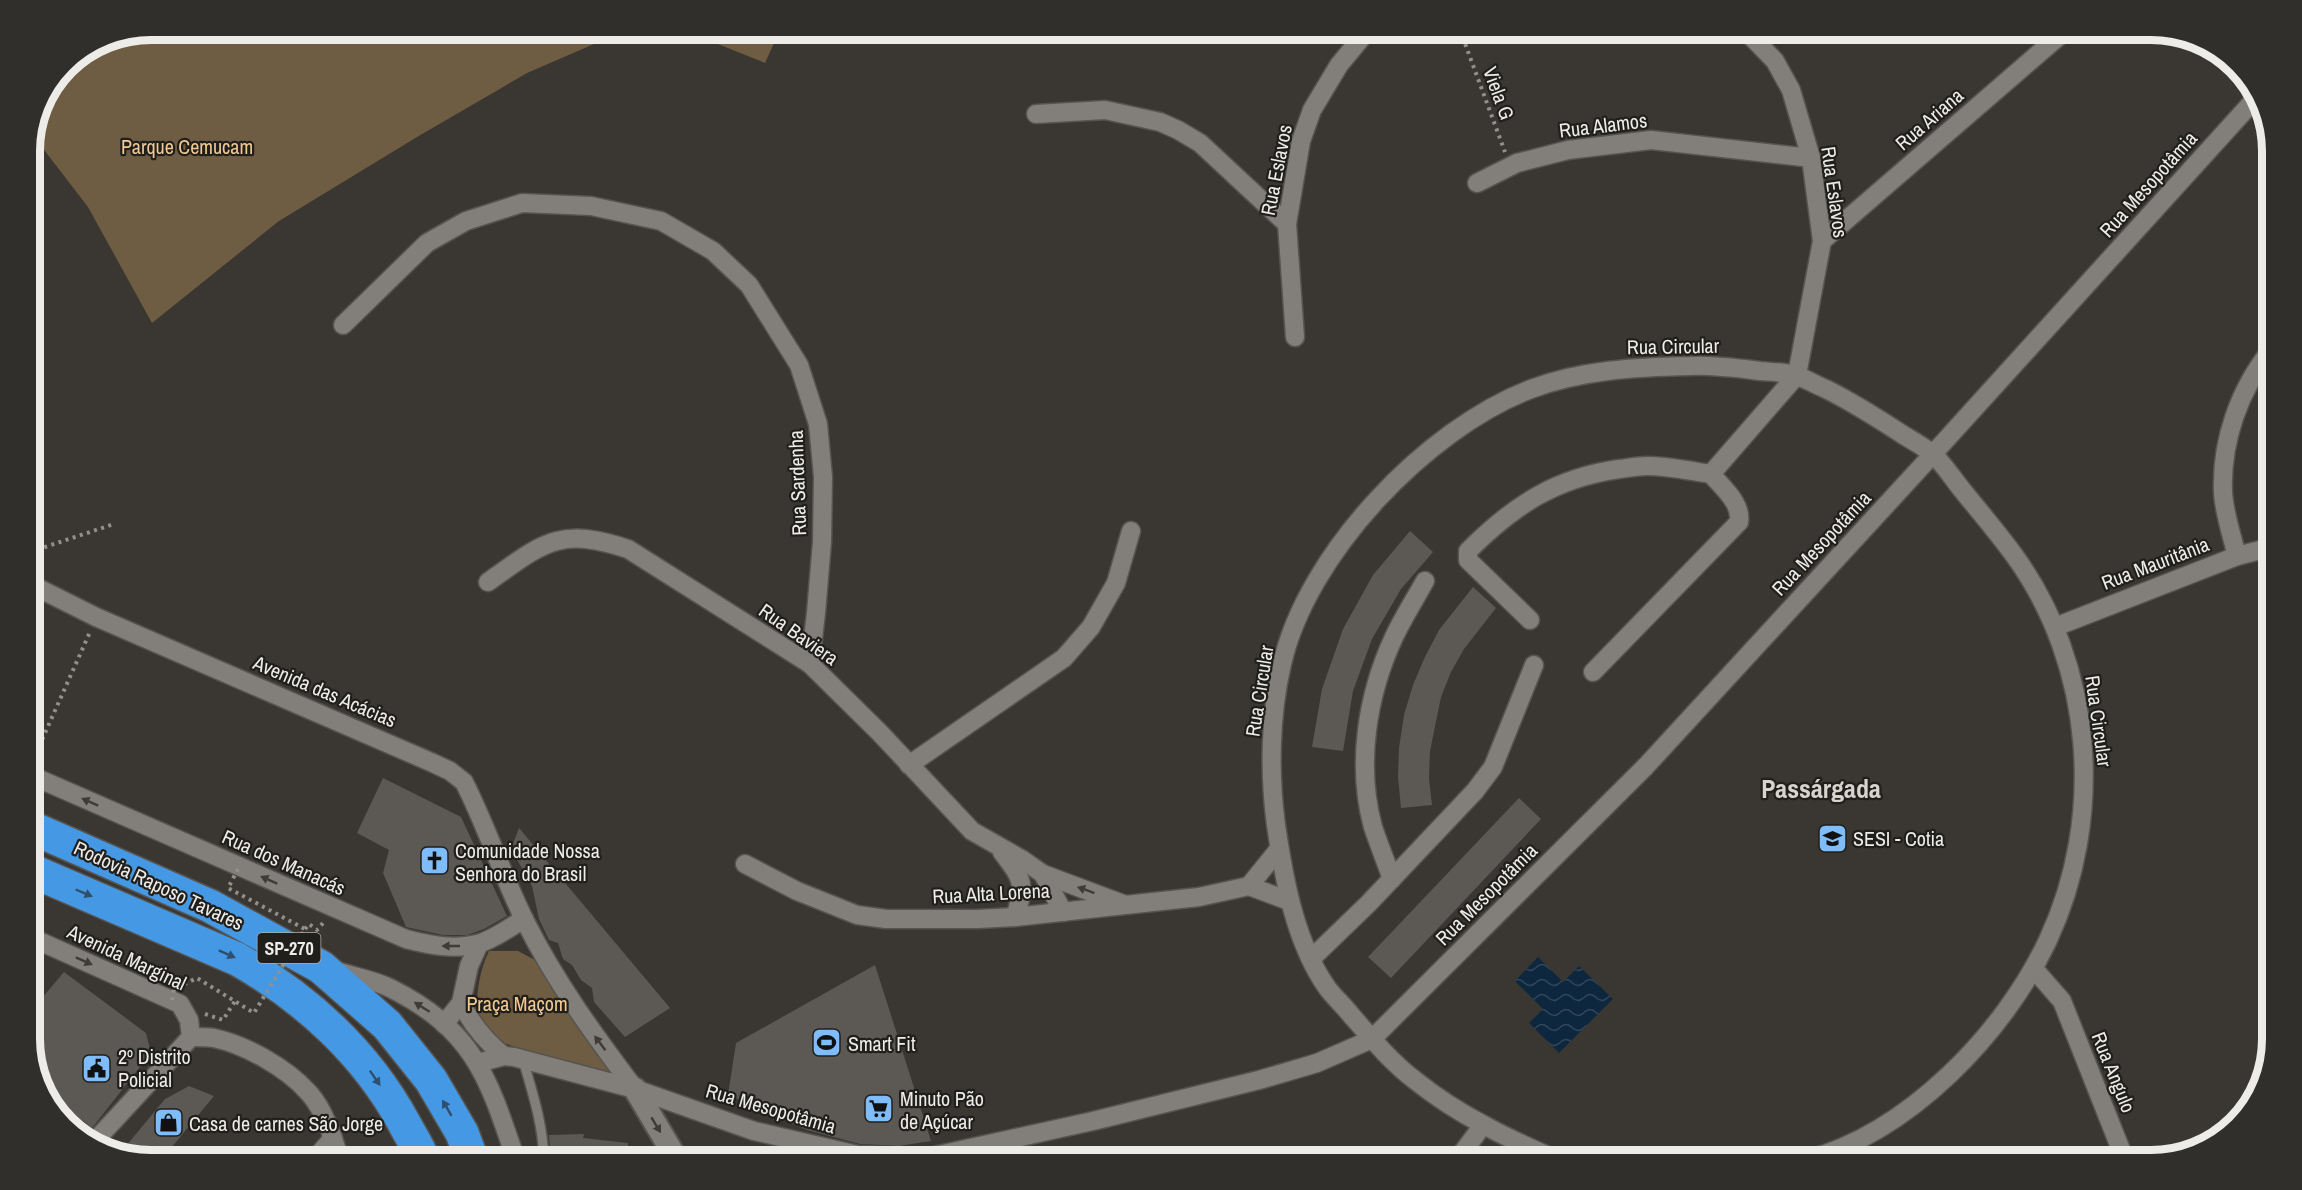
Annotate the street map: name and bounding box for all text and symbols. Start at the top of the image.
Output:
street label: Viela G [1477,63,1521,123]
street label: Rua Ariana [1889,82,1969,156]
street label: Rua Alamos [1557,106,1649,144]
street label: Rua Eslavos [1254,122,1298,218]
street label: Rua Mesopotâmia [2093,125,2203,243]
park label: Parque Cemucam [121,133,253,160]
street label: Rua Eslavos [1815,145,1855,239]
street label: Rua Circular [1627,332,1720,360]
street label: Rua Sardenha [782,430,812,536]
street label: Rua Mesopotâmia [1765,485,1877,601]
street label: Rua Mauritânia [2097,530,2213,596]
street label: Rua Baviera [754,597,844,671]
street label: Rua Circular [1238,643,1280,739]
street label: Avenida das Acácias [248,648,401,733]
street label: Rua Circular [2079,674,2119,769]
district label: Passárgada [1761,771,1881,806]
one-way arrow [82,797,99,806]
school or university icon: SESI - Cotia [1816,822,1848,854]
street label: Rua dos Manacás [218,823,350,901]
place label: SESI - Cotia [1853,825,1944,852]
street label: Rodovia Raposo Tavares [70,834,248,936]
place label: Comunidade Nossa Senhora do Brasil [455,837,600,887]
street label: Rua Mesopotâmia [1429,837,1543,951]
church icon: Comunidade Nossa Senhora do Brasil [418,845,450,877]
one-way arrow [259,875,277,885]
street label: Rua Alta Lorena [932,876,1050,910]
one-way arrow [1076,884,1094,894]
one-way arrow [75,889,93,898]
street label: Avenida Marginal [62,917,191,996]
road number: SP-270 [258,933,320,963]
one-way arrow [441,941,460,951]
one-way arrow [218,950,236,960]
one-way arrow [75,956,92,965]
park label: Praça Maçom [466,990,568,1017]
one-way arrow [413,1002,430,1013]
sports icon: Smart Fit [811,1027,843,1059]
street label: Rua Angulo [2086,1028,2142,1116]
place label: Smart Fit [848,1030,916,1057]
one-way arrow [594,1035,606,1050]
place label: 2º Distrito Policial [118,1043,191,1093]
public building icon: 2º Distrito Policial [81,1052,113,1084]
one-way arrow [369,1069,381,1085]
street label: Rua Mesopotâmia [703,1077,839,1139]
place label: Minuto Pão de Açúcar [900,1085,984,1135]
supermarket icon: Minuto Pão de Açúcar [863,1093,895,1125]
one-way arrow [442,1099,452,1116]
shop icon: Casa de carnes São Jorge [152,1107,184,1139]
place label: Casa de carnes São Jorge [189,1110,383,1137]
one-way arrow [651,1117,661,1134]

